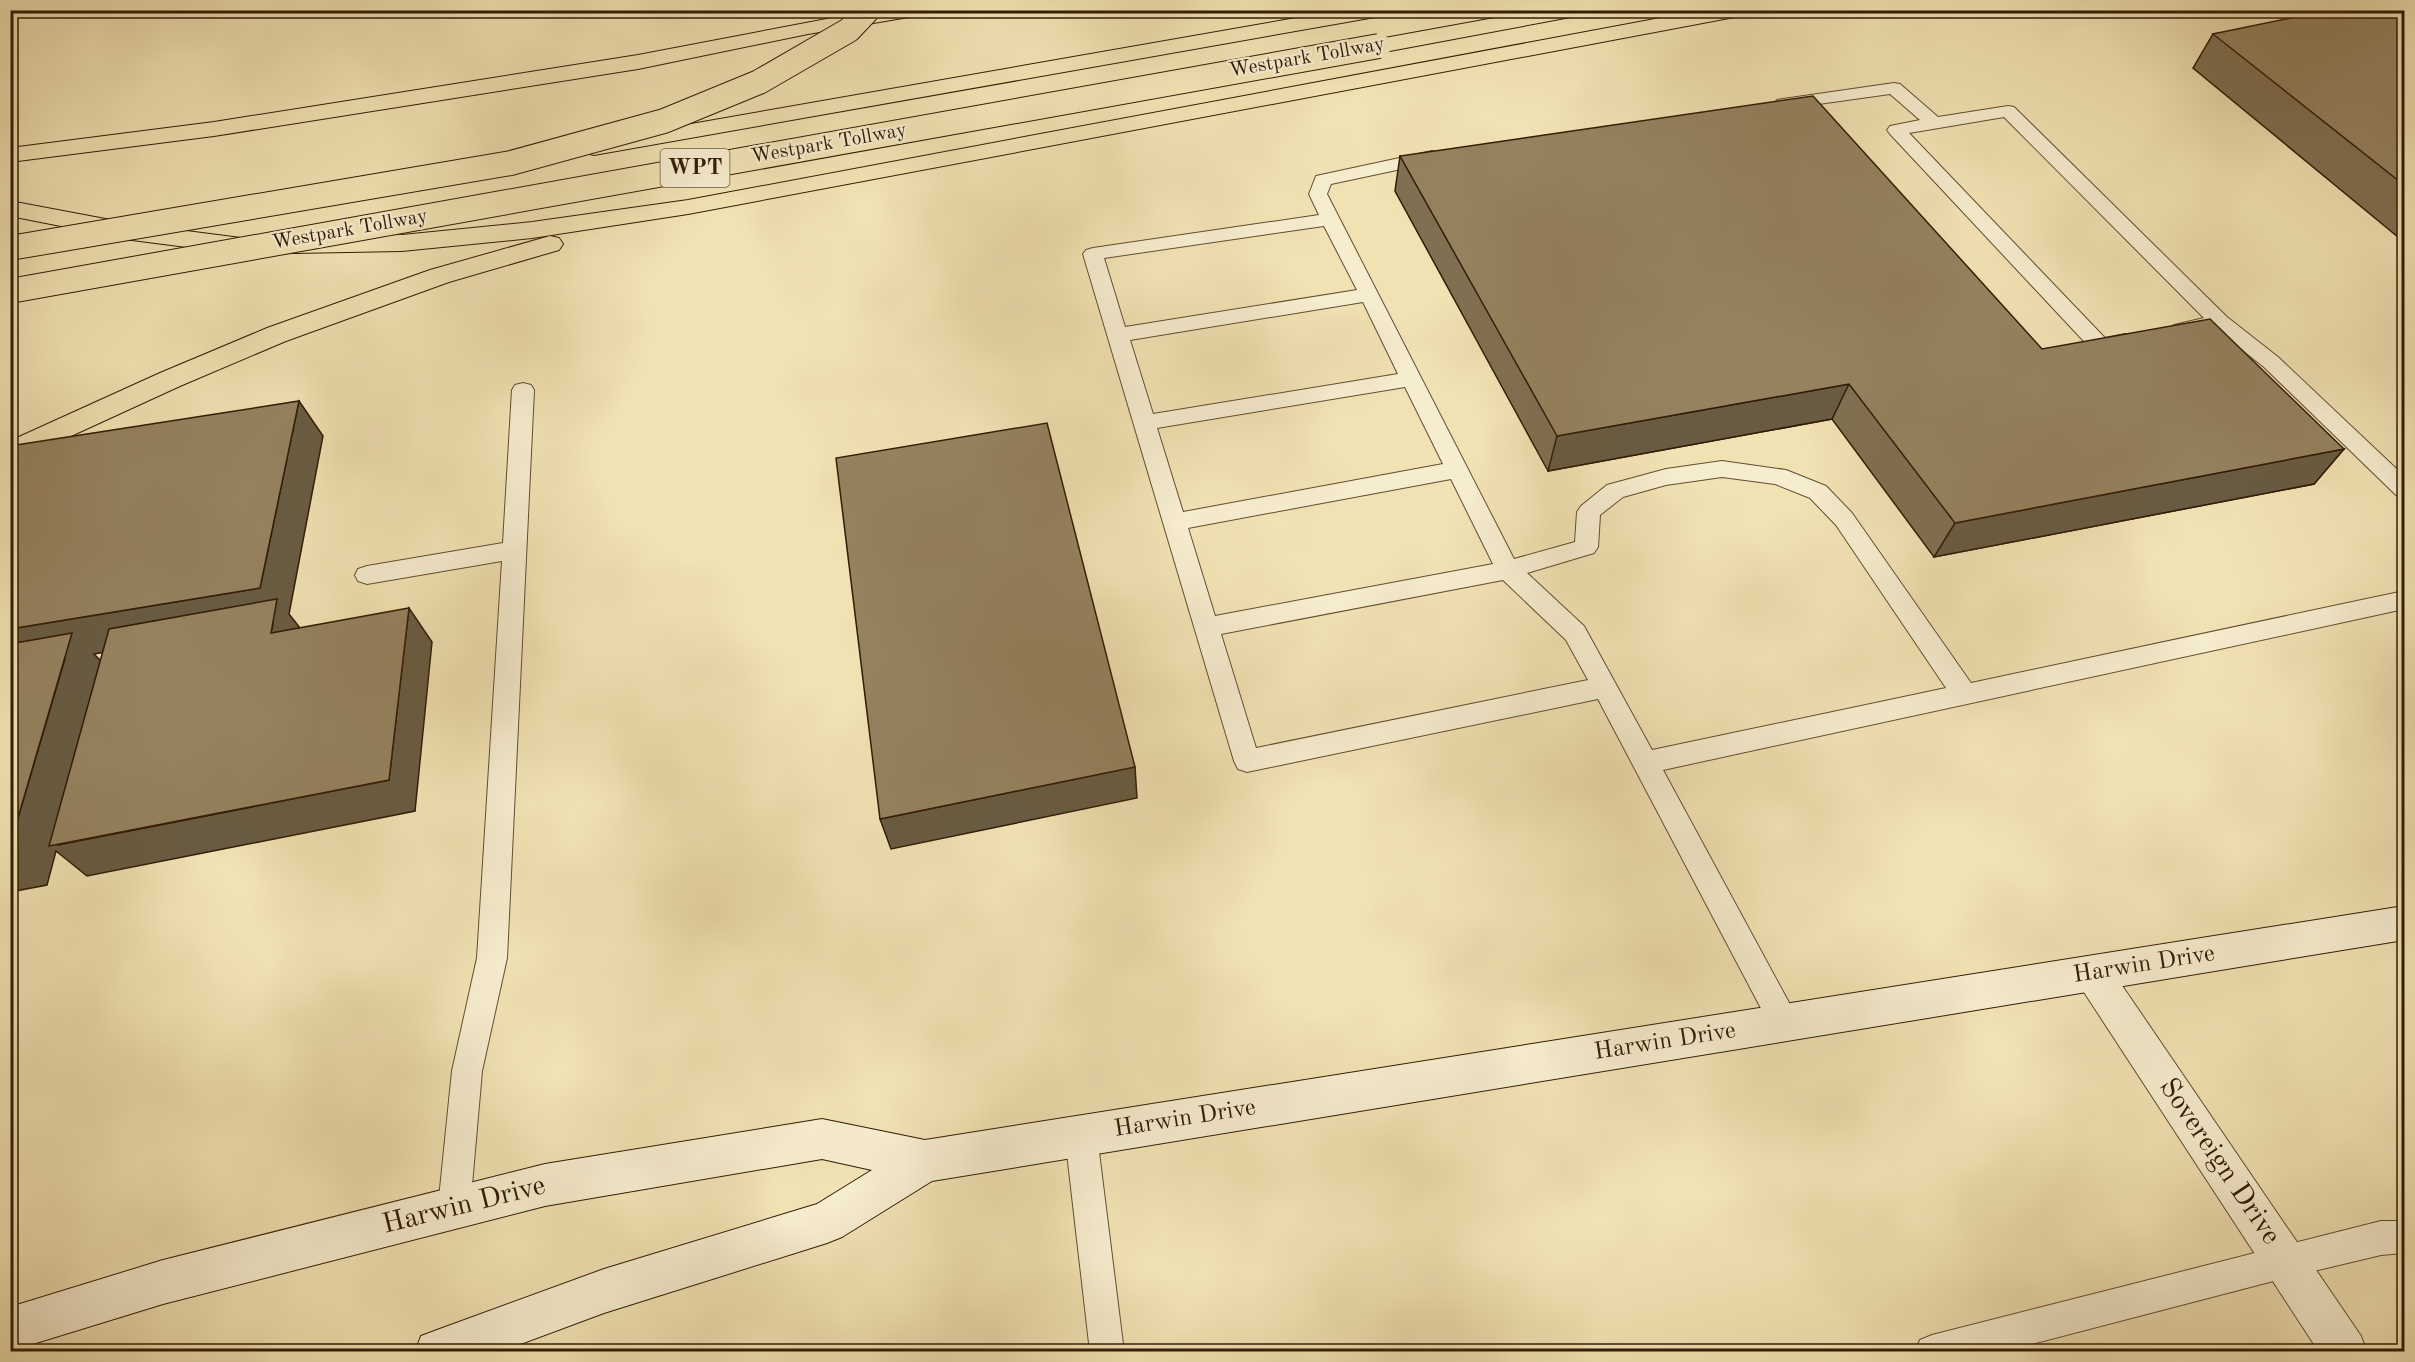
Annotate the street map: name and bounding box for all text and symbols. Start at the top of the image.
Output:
street label: Westpark Tollway [1228,34,1387,82]
street label: Westpark Tollway [750,120,909,168]
road number: WPT [660,149,730,187]
street label: Westpark Tollway [271,206,430,254]
street label: Harwin Drive [2071,942,2217,988]
street label: Harwin Drive [1592,1019,1738,1065]
street label: Sovereign Drive [2153,1074,2285,1250]
street label: Harwin Drive [1112,1096,1258,1142]
street label: Harwin Drive [380,1172,548,1240]

